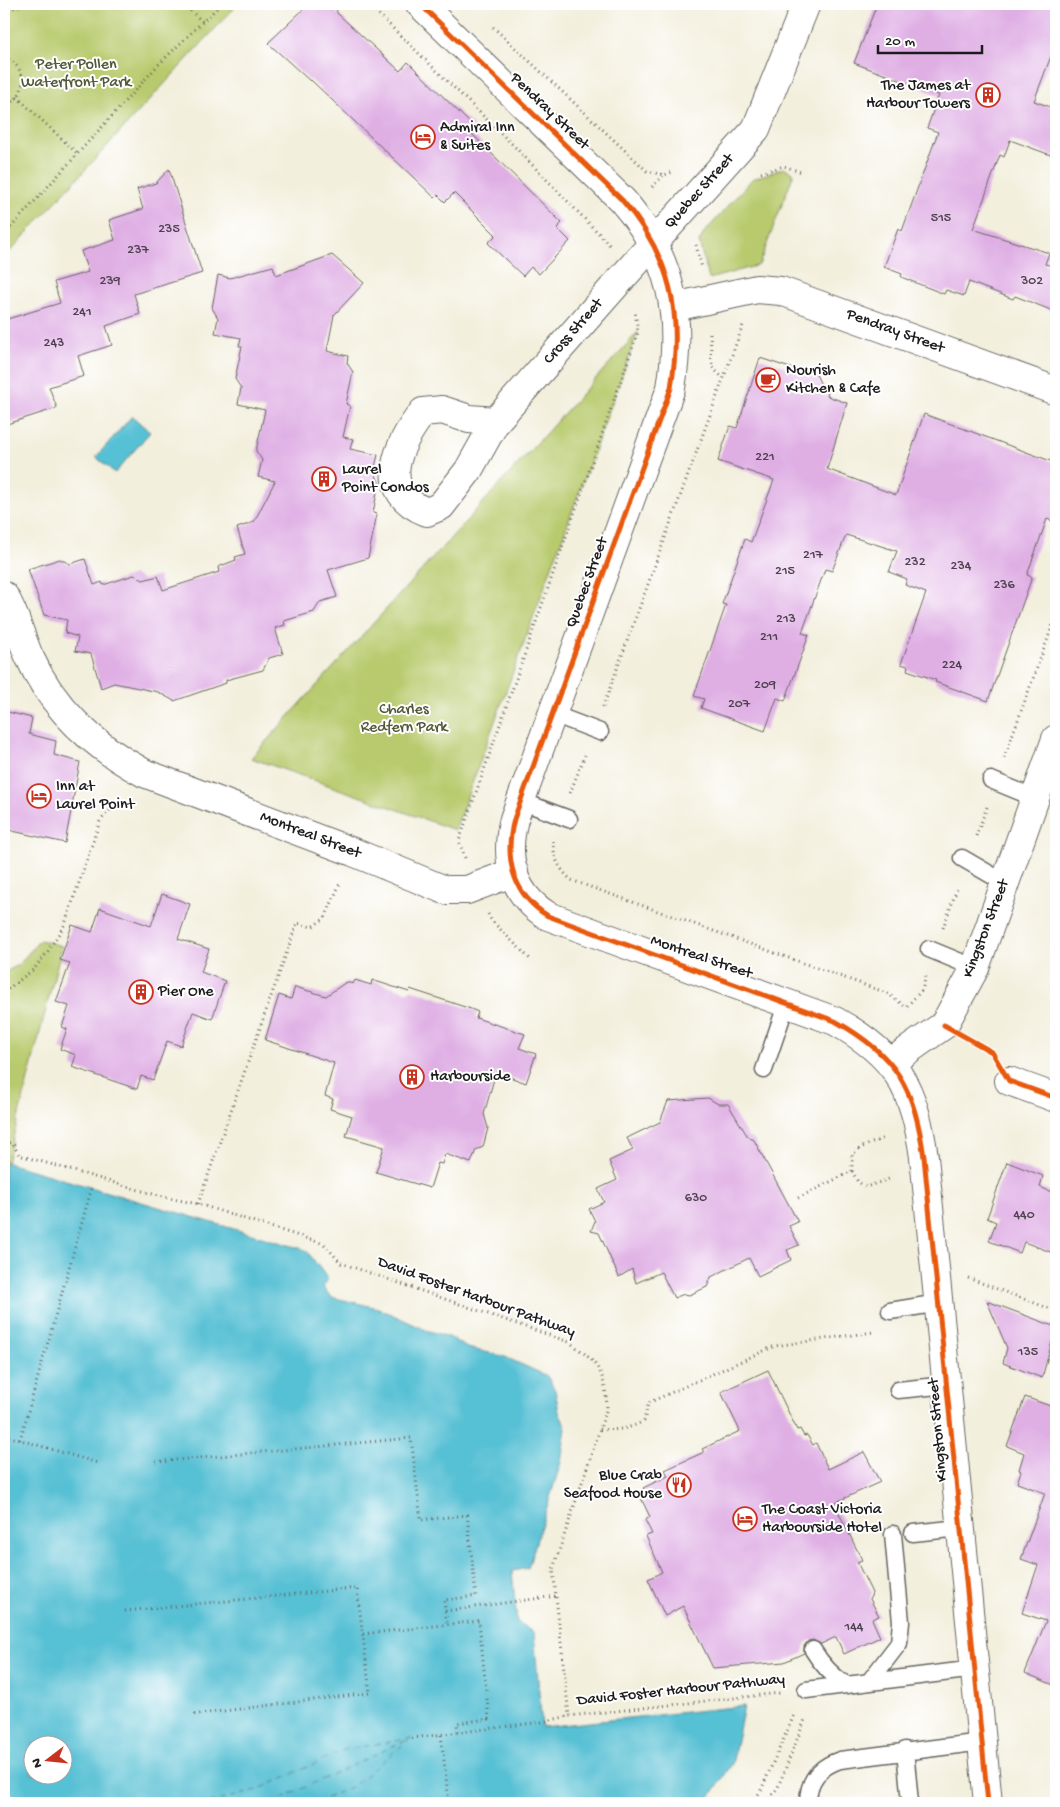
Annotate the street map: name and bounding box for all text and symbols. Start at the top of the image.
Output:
scale bar [878,22,981,54]
text: 20 m [885,33,915,51]
park label: Peter Pollen Waterfront Park [21,56,133,93]
street label: Pendray Street [505,69,594,156]
place label: The James at Harbour Towers [866,77,971,114]
building icon: The James at Harbour Towers [975,82,1001,108]
place label: Admiral Inn & Suites [440,119,515,156]
hotel icon: Admiral Inn & Suites [410,124,436,150]
street label: Quebec Street [661,149,740,234]
house number: 515 [931,210,951,227]
house number: 235 [158,221,180,238]
house number: 237 [127,242,149,259]
house number: 239 [99,273,121,290]
house number: 302 [1020,273,1043,290]
street label: Cross Street [540,294,609,369]
house number: 241 [72,304,92,321]
street label: Pendray Street [842,305,948,359]
house number: 243 [44,335,64,352]
place label: Nourish Kitchen & Cafe [786,362,881,399]
cafe icon: Nourish Kitchen & Cafe [755,367,781,393]
house number: 221 [755,449,775,466]
place label: Laurel Point Condos [341,461,430,498]
building icon: Laurel Point Condos [311,466,337,492]
street label: Quebec Street [563,534,614,631]
house number: 217 [803,547,824,564]
house number: 232 [905,554,926,571]
house number: 234 [951,558,972,575]
house number: 215 [775,563,795,580]
house number: 236 [993,577,1016,594]
house number: 213 [776,611,796,628]
house number: 211 [760,629,778,646]
house number: 224 [942,657,963,674]
house number: 209 [754,677,776,694]
house number: 207 [728,696,751,713]
park label: Charles Redfern Park [361,701,449,738]
place label: Inn at Laurel Point [56,778,136,815]
hotel icon: Inn at Laurel Point [26,783,52,809]
street label: Montreal Street [257,808,364,864]
street label: Kingston Street [960,876,1015,981]
street label: Montreal Street [648,932,756,985]
building icon: Pier One [128,979,154,1005]
place label: Pier One [157,983,214,1002]
building icon: Harbourside [399,1064,425,1090]
place label: Harbourside [430,1068,511,1087]
house number: 630 [685,1190,707,1207]
house number: 440 [1013,1207,1035,1224]
street label: David Foster Harbour Pathway [374,1253,578,1343]
house number: 135 [1017,1344,1038,1361]
street label: Kingston Street [925,1376,953,1483]
place label: Blue Crab Seafood House [564,1467,663,1504]
restaurant icon: Blue Crab Seafood House [666,1472,692,1498]
place label: The Coast Victoria Harbourside Hotel [761,1501,883,1538]
hotel icon: The Coast Victoria Harbourside Hotel [732,1506,758,1532]
house number: 144 [844,1619,864,1636]
street label: David Foster Harbour Pathway [575,1671,786,1711]
north arrow [22,1734,72,1784]
text: N [28,1756,47,1770]

